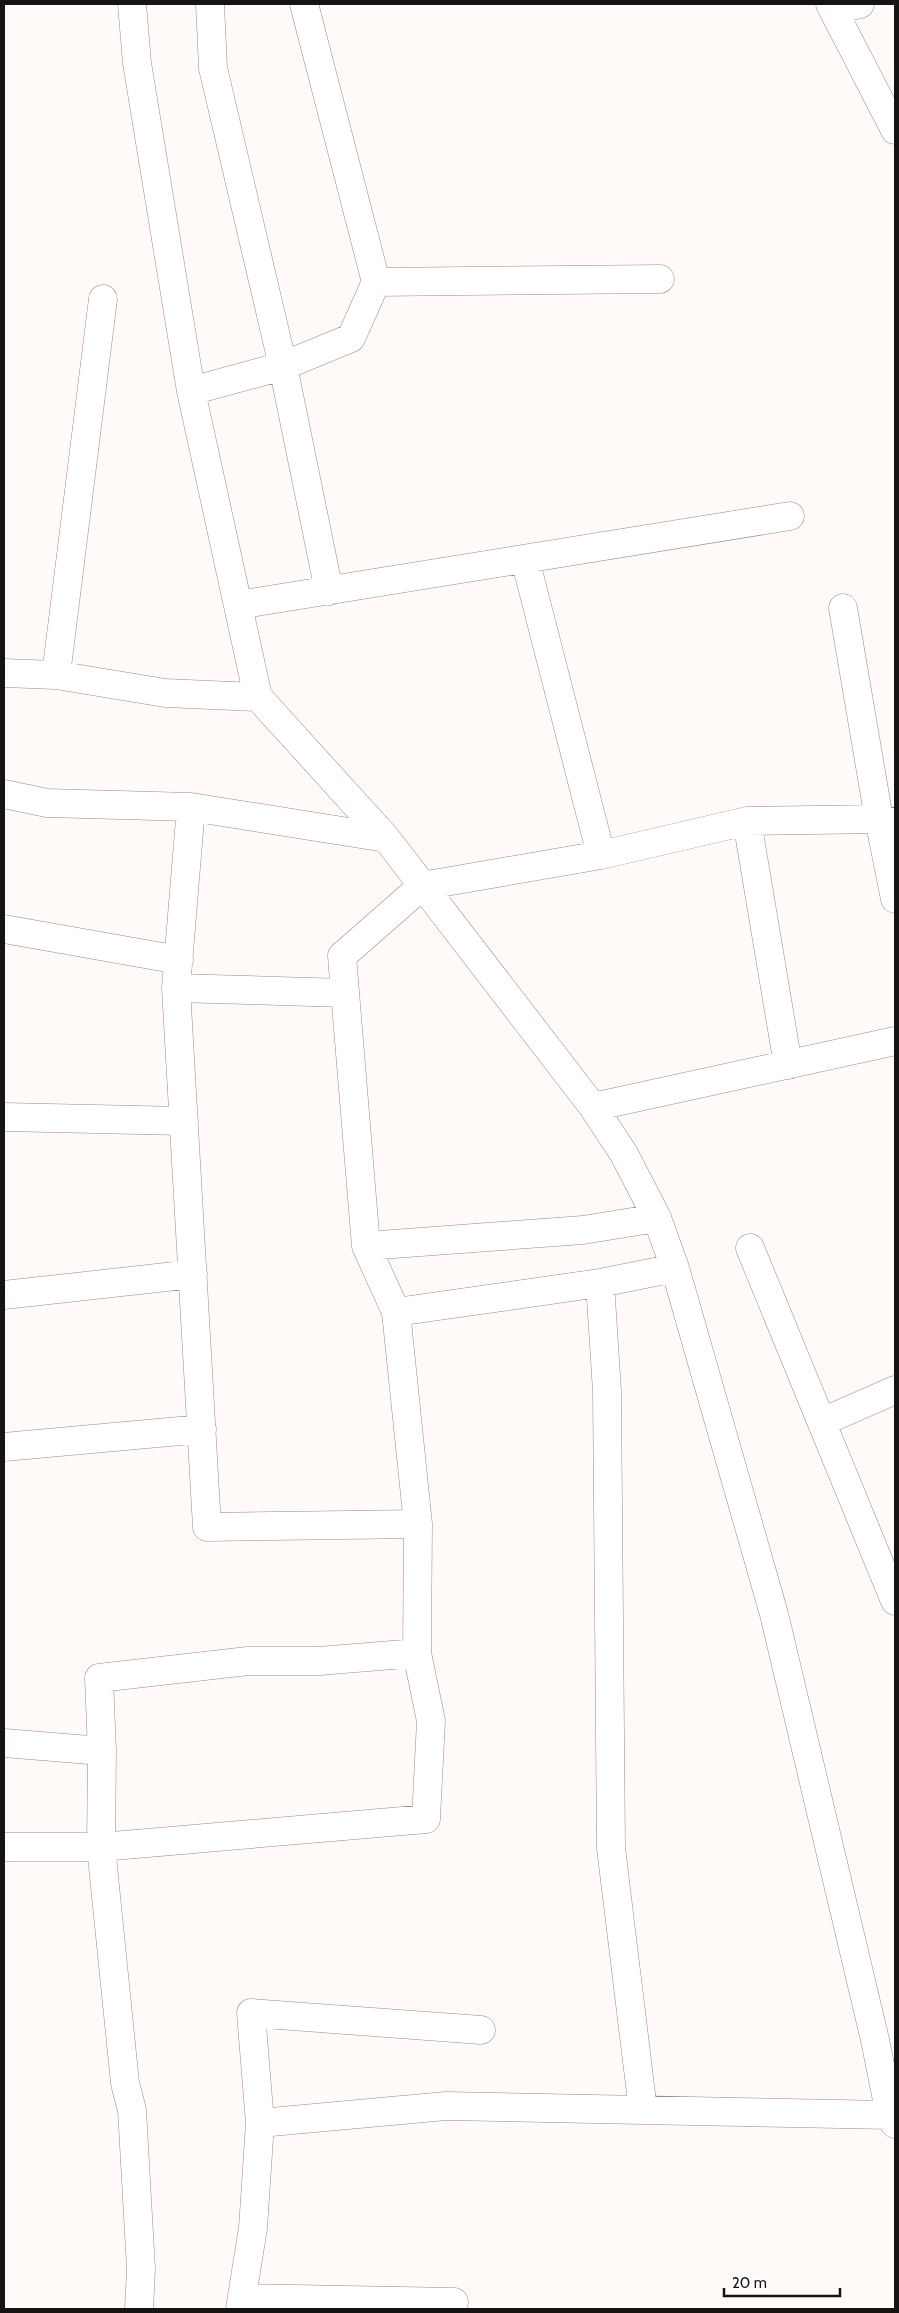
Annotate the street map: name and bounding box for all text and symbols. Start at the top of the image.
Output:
scale bar [724,2266,840,2298]
text: 20 m [732,2274,767,2292]

